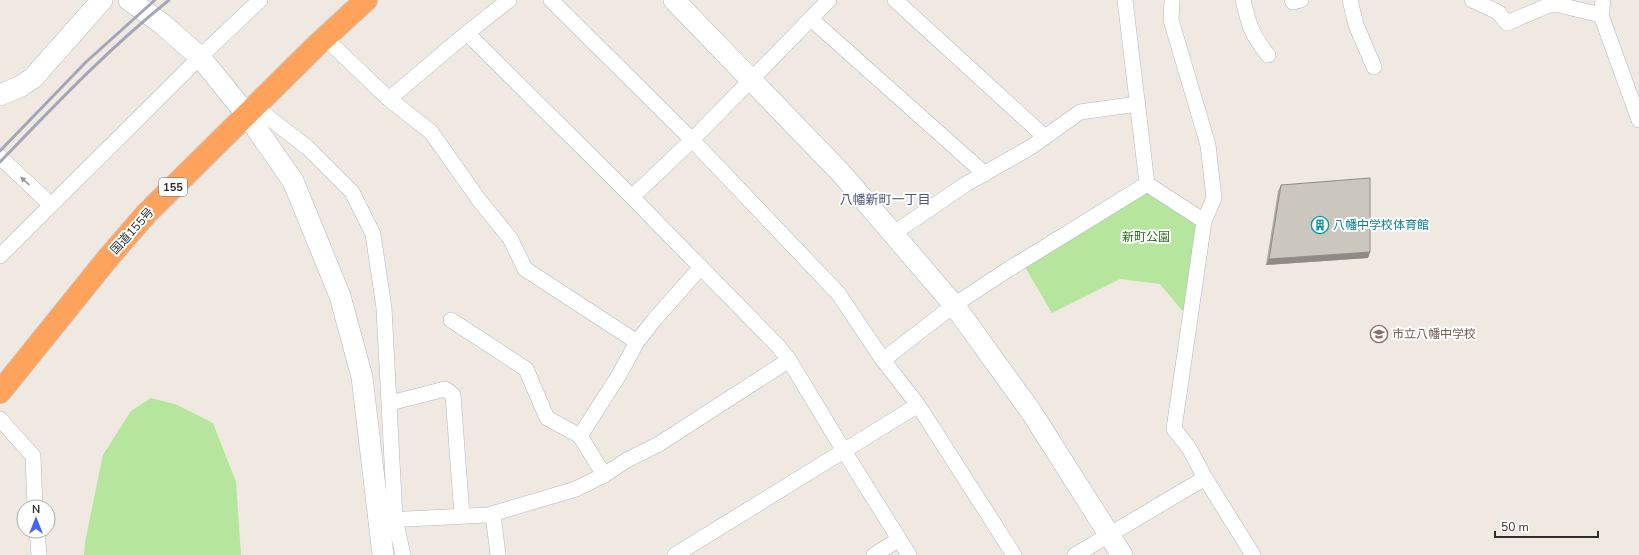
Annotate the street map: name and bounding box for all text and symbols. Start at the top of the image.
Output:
one-way arrow [21,177,30,186]
road number: 155 [159,178,187,196]
district label: 八幡新町一丁目 [839,191,931,209]
street label: 国道155号 [107,204,157,258]
building icon: 八幡中学校体育館 [1310,215,1330,235]
place label: 八幡中学校体育館 [1333,217,1429,233]
park label: 新町公園 [1122,229,1170,245]
school or university icon: 市立八幡中学校 [1369,324,1389,344]
place label: 市立八幡中学校 [1392,326,1476,342]
north arrow [16,499,56,539]
text: N [32,502,40,517]
scale bar [1495,513,1598,539]
text: 50 m [1501,519,1529,535]

